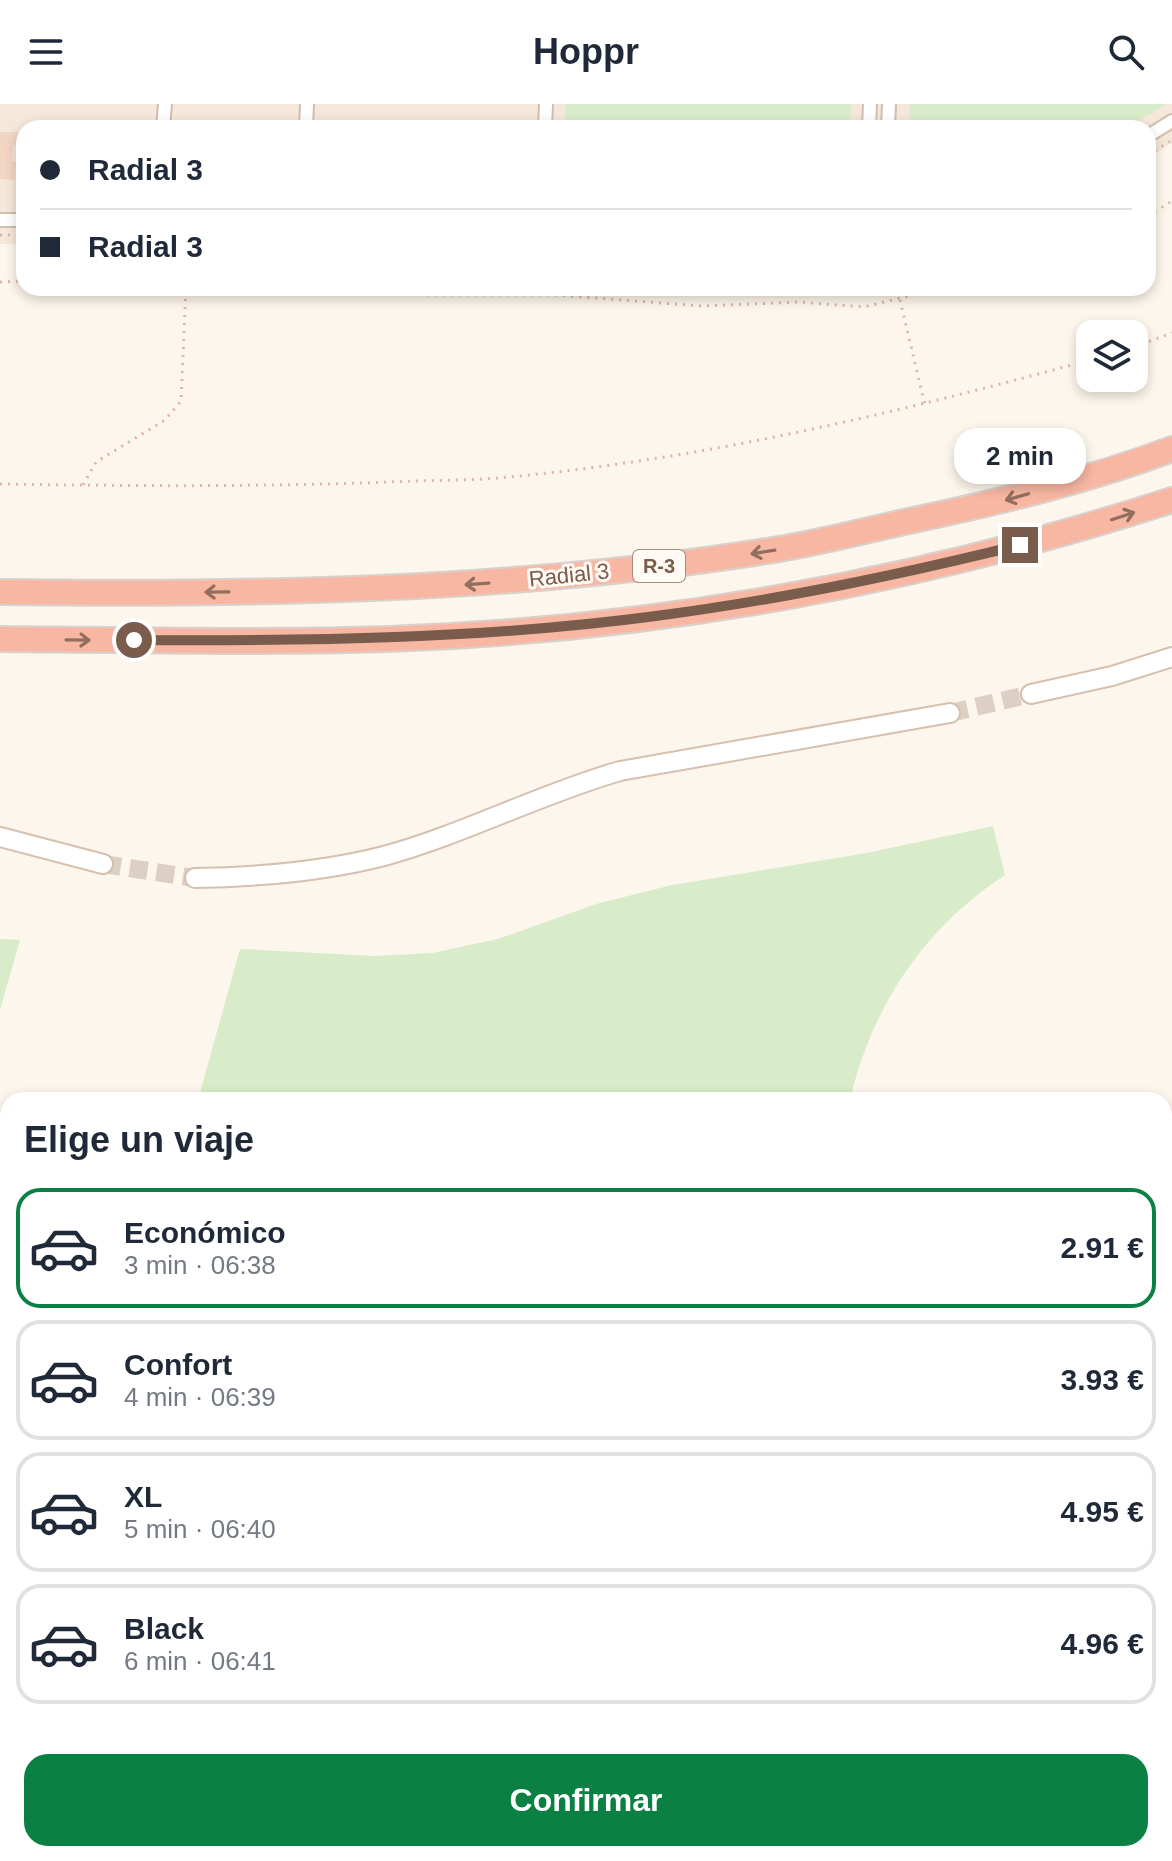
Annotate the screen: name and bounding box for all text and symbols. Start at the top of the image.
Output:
icon: menu [24,30,68,74]
icon: search [1104,30,1148,74]
text: Hoppr [533,31,639,72]
text: Radial 3 [88,153,203,186]
text: Radial 3 [88,230,203,263]
map controls [1076,320,1148,392]
button: layers [1076,320,1148,392]
callout: 2 min [954,429,1086,485]
text: 2 min [986,441,1054,471]
one-way arrow [1005,490,1031,505]
one-way arrow [1109,508,1135,523]
route end [1002,527,1038,563]
one-way arrow [751,545,776,560]
road number: R-3 [633,550,685,582]
street label: Radial 3 [528,558,610,592]
one-way arrow [464,577,491,592]
one-way arrow [204,584,231,599]
route start [116,622,152,658]
one-way arrow [64,632,91,648]
text: Elige un viaje [24,1119,254,1160]
icon: car [28,1212,100,1284]
text: Económico [124,1216,286,1249]
text: 2.91 € [1061,1231,1144,1264]
text: 3 min · 06:38 [124,1250,276,1280]
icon: car [28,1344,100,1416]
text: Confort [124,1348,232,1381]
text: 3.93 € [1061,1363,1144,1396]
text: 4 min · 06:39 [124,1382,276,1412]
icon: car [28,1476,100,1548]
text: XL [124,1480,162,1513]
text: 4.95 € [1061,1495,1144,1528]
text: 5 min · 06:40 [124,1514,276,1544]
icon: car [28,1608,100,1680]
text: Black [124,1612,204,1645]
text: 4.96 € [1061,1627,1144,1660]
text: 6 min · 06:41 [124,1646,276,1676]
button: Confirmar [24,1754,1148,1846]

